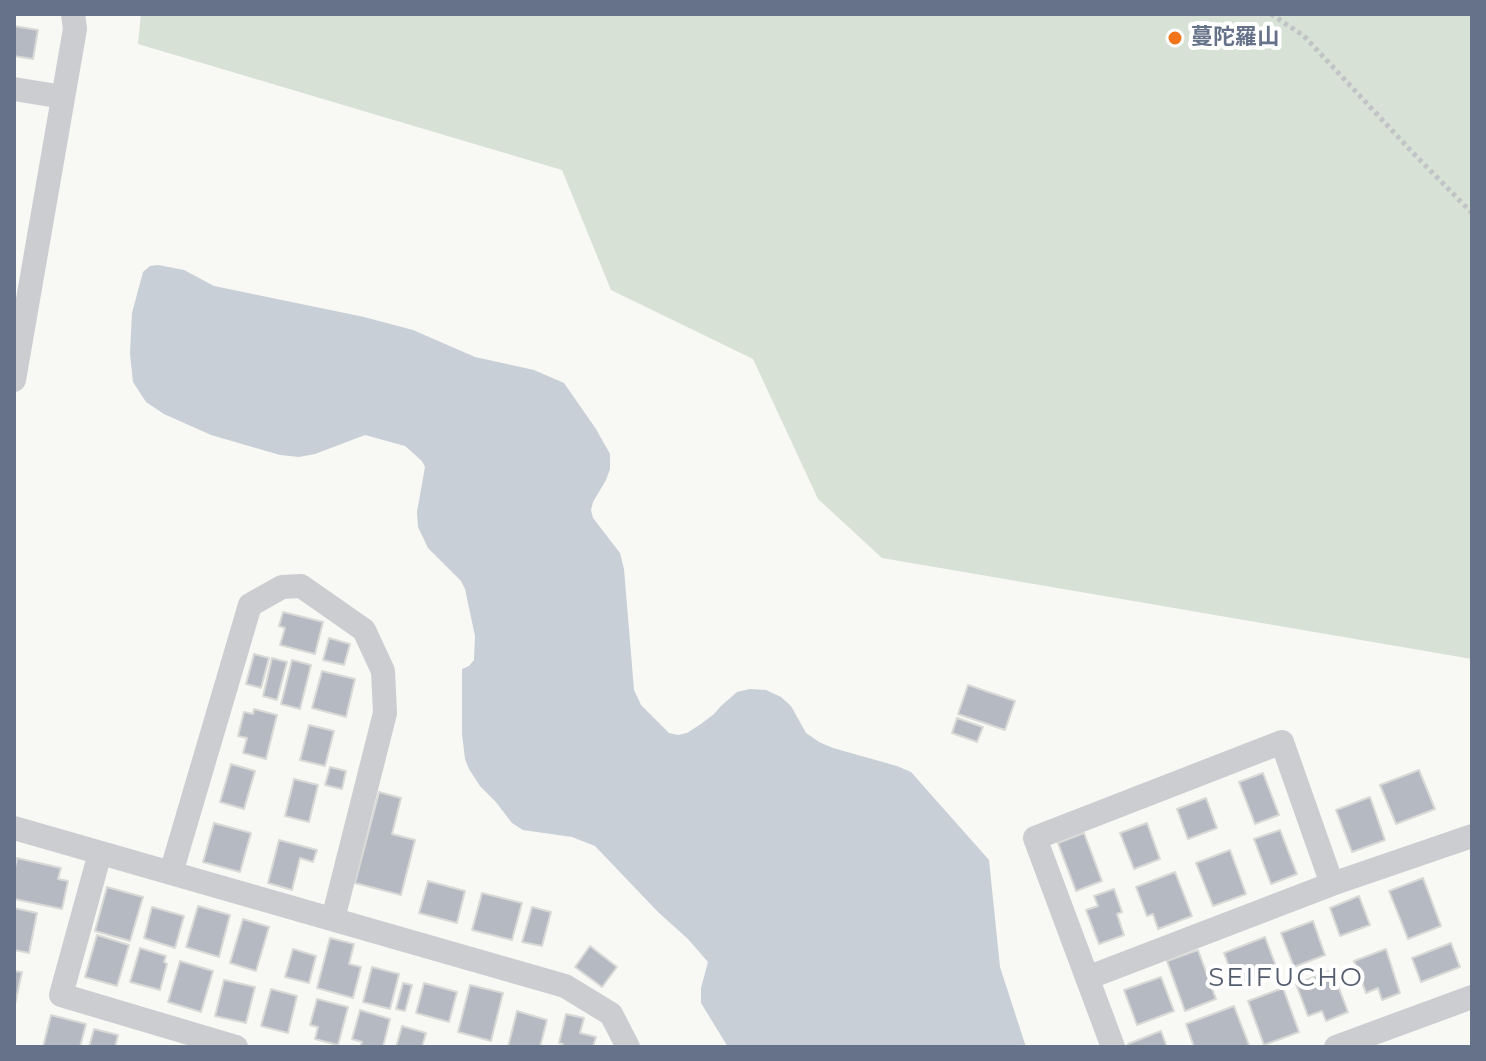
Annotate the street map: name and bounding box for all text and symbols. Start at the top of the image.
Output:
place label: 蔓陀羅山 [1191,25,1279,51]
marker: 蔓陀羅山 [1166,29,1184,47]
district label: SEIFUCHO [1208,962,1364,994]

